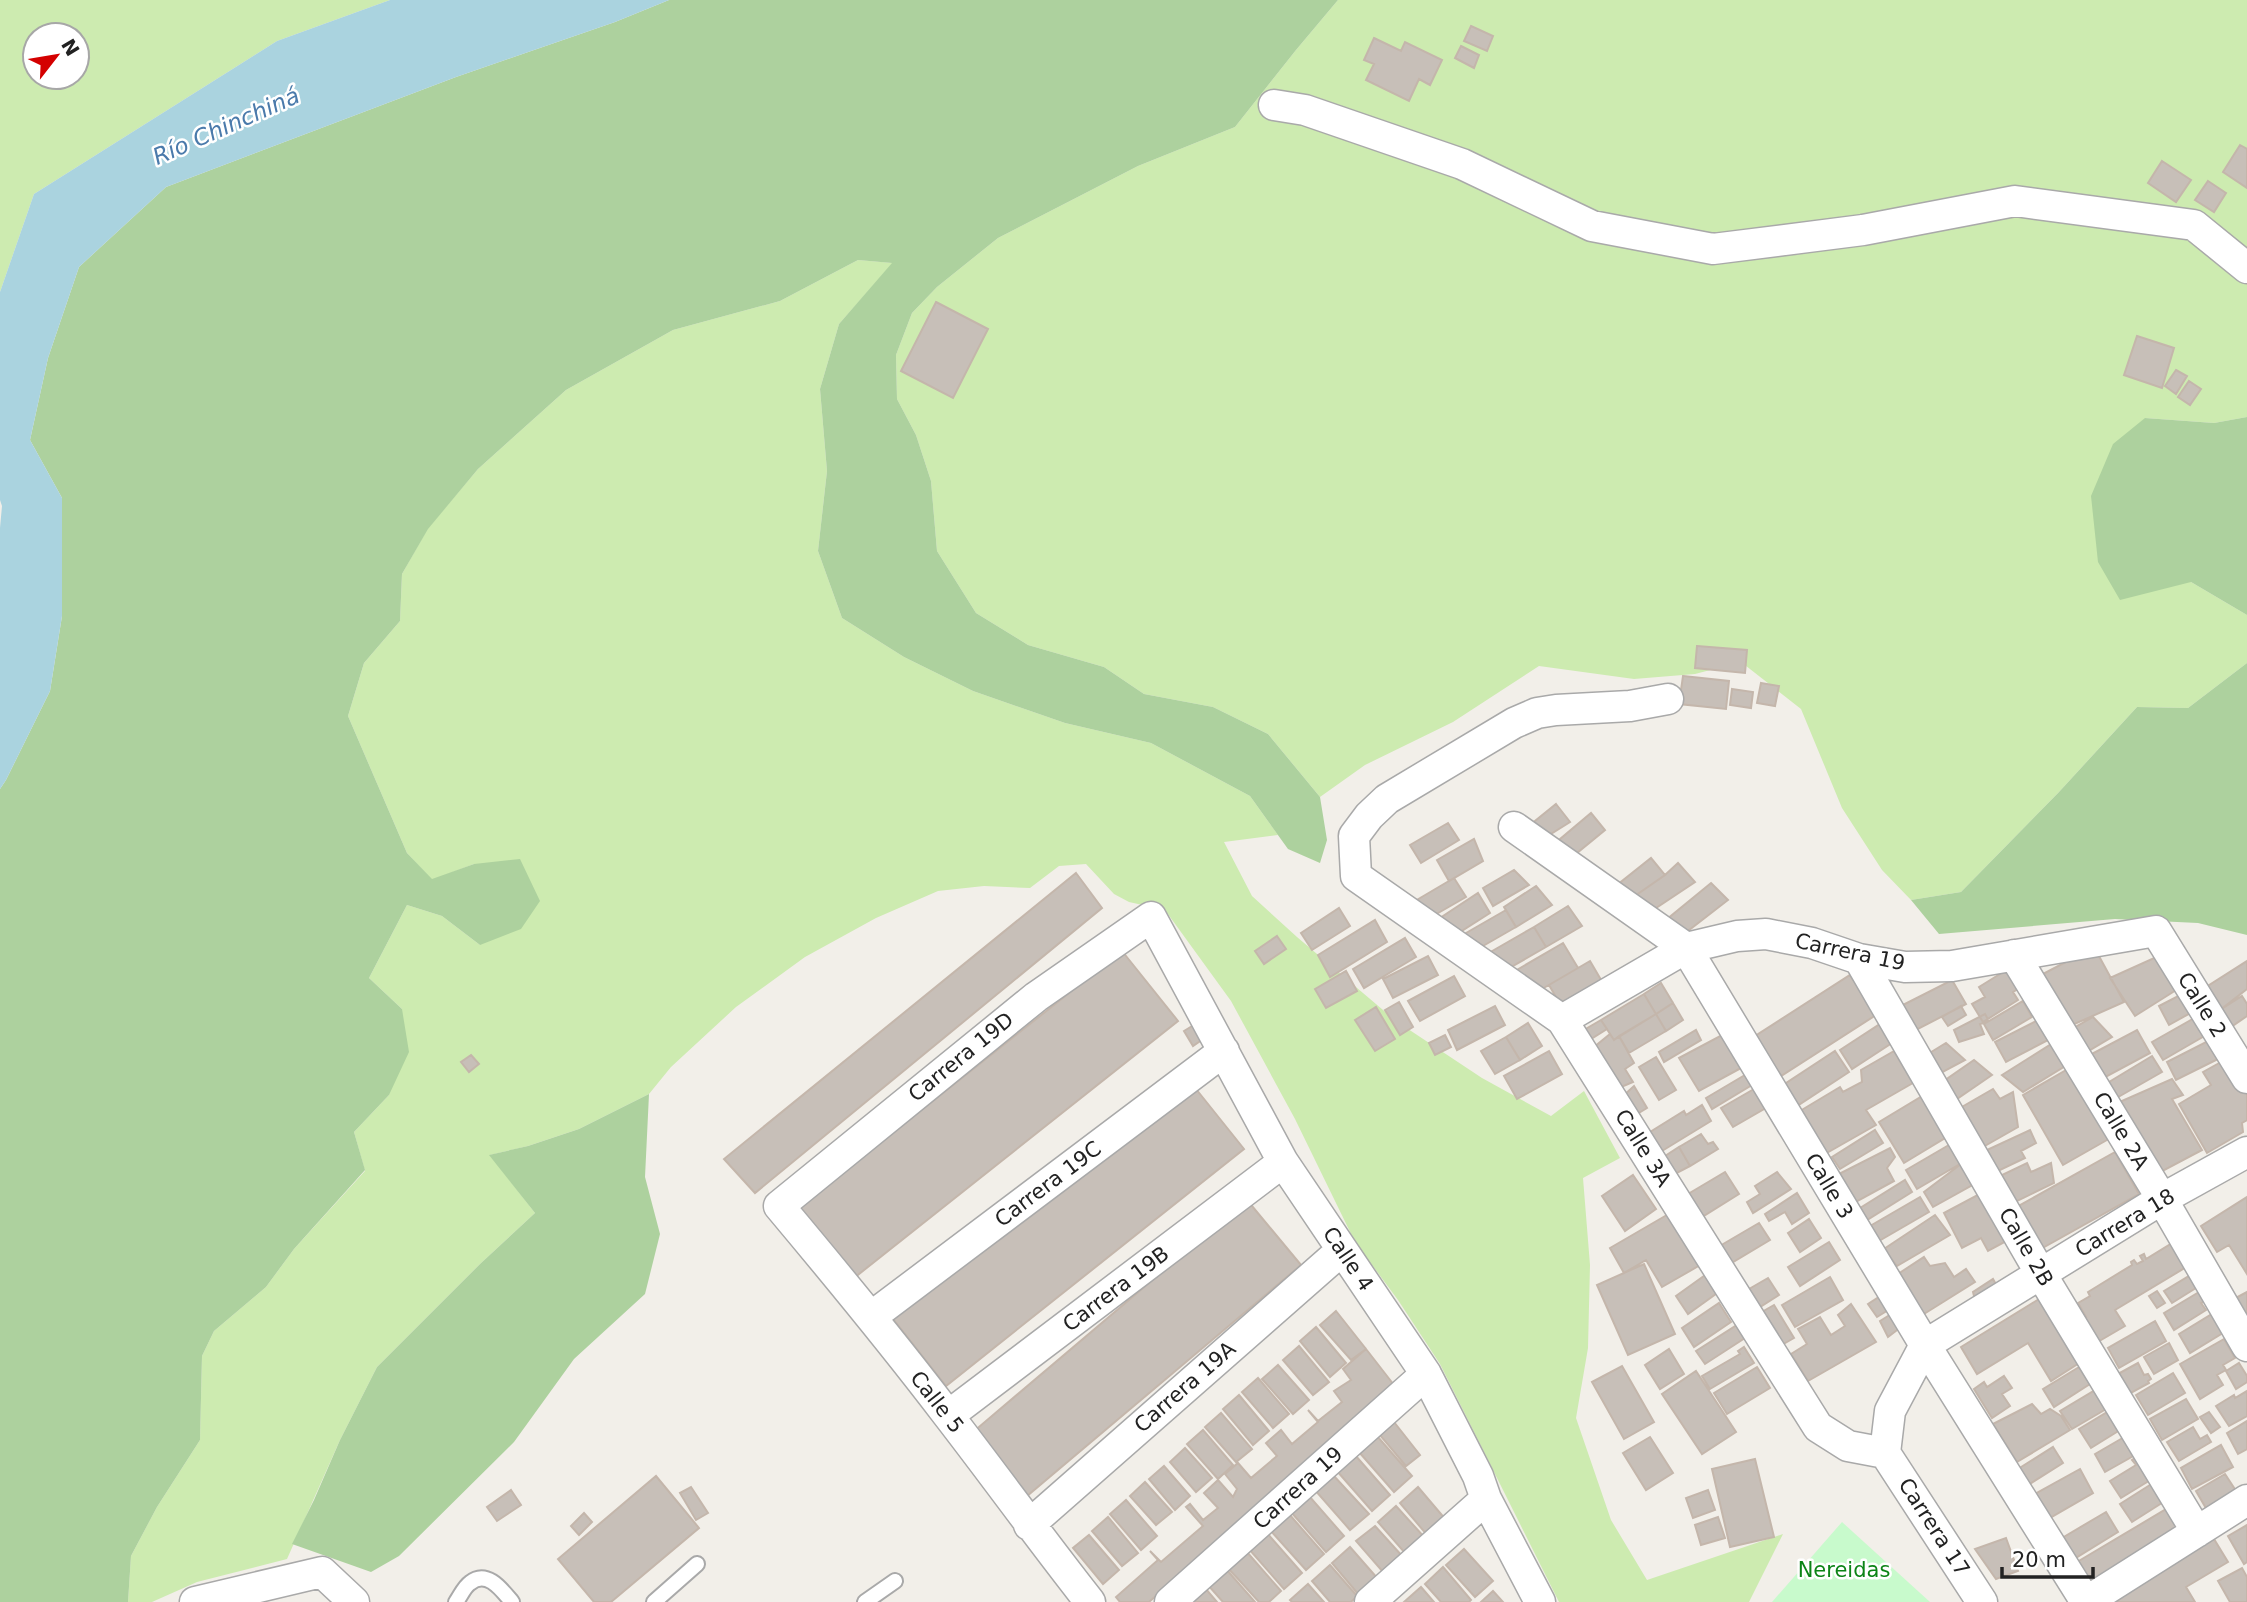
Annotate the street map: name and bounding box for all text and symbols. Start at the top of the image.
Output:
north arrow [21,21,91,91]
text: N [57,35,84,60]
water label: Río Chinchiná [149,82,303,170]
street label: Carrera 19 [1793,929,1907,975]
street label: Calle 2 [2173,968,2231,1042]
street label: Carrera 19D [904,1007,1018,1107]
street label: Calle 2A [2088,1088,2154,1175]
street label: Calle 3A [1610,1105,1676,1192]
street label: Carrera 19C [990,1136,1106,1232]
street label: Calle 3 [1800,1149,1858,1223]
street label: Carrera 18 [2071,1184,2179,1262]
street label: Calle 2B [1994,1204,2058,1290]
street label: Calle 4 [1318,1222,1378,1296]
street label: Carrera 19B [1058,1241,1174,1337]
street label: Carrera 19A [1130,1336,1241,1437]
street label: Calle 5 [905,1366,969,1438]
street label: Carrera 19 [1248,1442,1348,1534]
street label: Carrera 17 [1893,1474,1975,1580]
scale bar [2002,1536,2093,1580]
text: 20 m [2012,1548,2066,1572]
park label: Nereidas [1798,1558,1890,1582]

